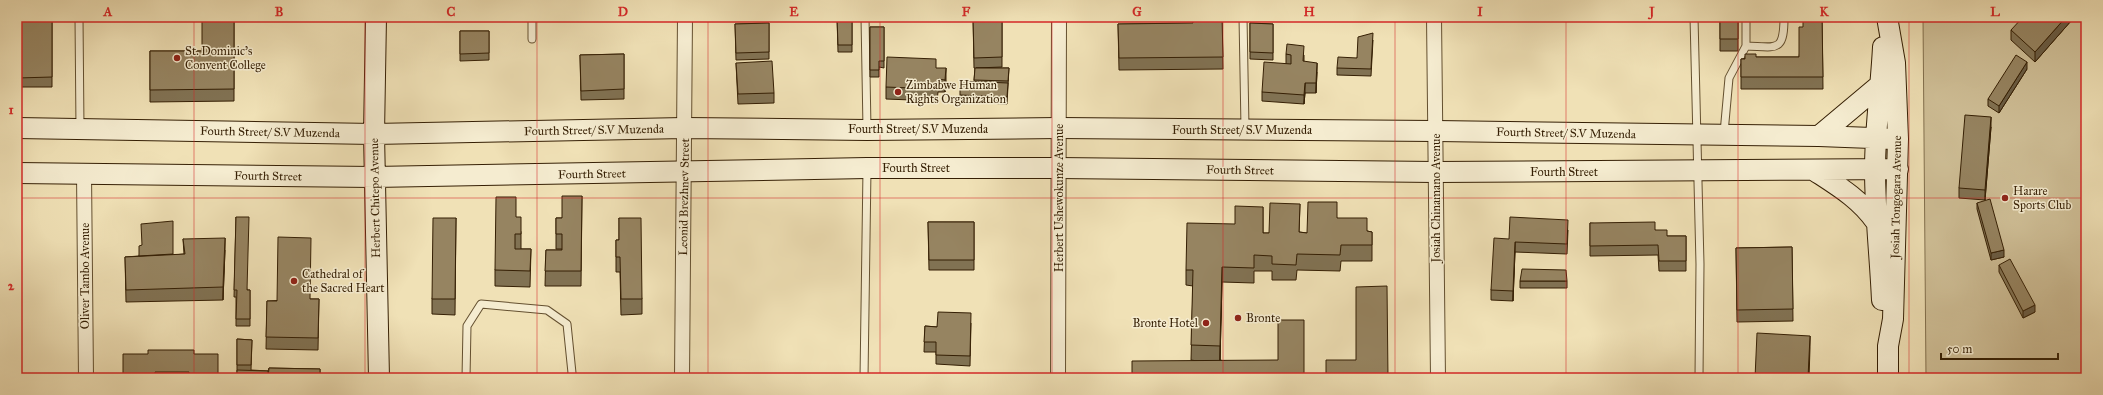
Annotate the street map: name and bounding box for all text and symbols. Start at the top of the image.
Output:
text: A [103,4,113,20]
text: B [275,4,284,20]
text: C [447,4,456,20]
text: D [618,4,628,20]
text: E [789,4,799,20]
text: F [962,4,971,20]
text: G [1132,4,1142,20]
text: H [1303,4,1315,20]
text: I [1477,4,1483,20]
text: J [1647,4,1655,20]
text: K [1819,4,1829,20]
text: L [1990,4,2000,20]
place label: St. Dominic's Convent College [185,44,266,73]
marker: St. Dominic's Convent College [172,53,182,63]
place label: Zimbabwe Human Rights Organization [906,78,1006,107]
marker: Zimbabwe Human Rights Organization [893,87,903,97]
text: 1 [8,102,14,118]
street label: Fourth Street/ S.V Muzenda [524,122,665,138]
street label: Fourth Street/ S.V Muzenda [848,122,989,136]
street label: Fourth Street/ S.V Muzenda [1172,123,1313,137]
street label: Fourth Street/ S.V Muzenda [200,124,341,140]
street label: Herbert Ushewokunze Avenue [1052,124,1066,272]
street label: Fourth Street/ S.V Muzenda [1496,125,1637,141]
street label: Josiah Chinamano Avenue [1429,134,1444,264]
street label: Josiah Tongogara Avenue [1888,135,1905,261]
street label: Leonid Brezhnev Street [676,137,692,256]
street label: Herbert Chitepo Avenue [367,138,383,258]
street label: Fourth Street [882,161,951,175]
street label: Fourth Street [1206,162,1275,178]
street label: Fourth Street [1530,165,1599,179]
street label: Fourth Street [558,166,627,182]
street label: Fourth Street [234,168,303,184]
place label: Harare Sports Club [2013,184,2071,212]
marker: Harare Sports Club [2000,193,2010,203]
street label: Oliver Tambo Avenue [78,223,92,329]
place label: Cathedral of the Sacred Heart [302,267,385,295]
marker: Cathedral of the Sacred Heart [289,276,299,286]
text: 2 [8,278,15,294]
place label: Bronte [1246,311,1280,325]
marker: Bronte [1233,313,1243,323]
place label: Bronte Hotel [1132,316,1199,330]
marker: Bronte Hotel [1201,318,1211,328]
scale bar [1941,335,2058,361]
text: 50 m [1947,342,1972,356]

